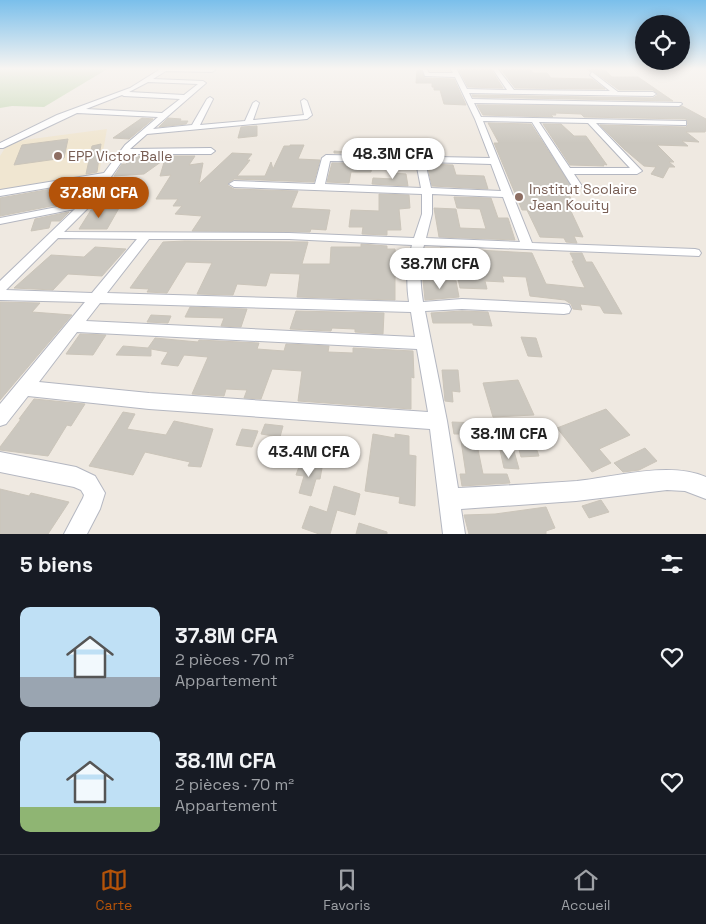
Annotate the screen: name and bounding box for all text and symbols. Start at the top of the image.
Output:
map controls [635,15,690,70]
button: locate [635,15,690,70]
pin: 48.3M CFA [336,138,450,180]
text: 48.3M CFA [353,143,433,164]
place label: EPP Victor Balle [68,147,172,165]
marker: EPP Victor Balle [52,150,64,162]
pin: 37.8M CFA [42,176,156,219]
place label: Institut Scolaire Jean Kouity [529,180,637,214]
text: 37.8M CFA [60,182,138,203]
marker: Institut Scolaire Jean Kouity [513,191,525,203]
pin: 38.7M CFA [383,248,497,290]
text: 38.7M CFA [401,253,479,274]
pin: 38.1M CFA [452,418,566,460]
text: 38.1M CFA [471,423,547,444]
pin: 43.4M CFA [252,436,366,478]
text: 43.4M CFA [268,441,350,462]
icon: filters [658,550,686,578]
text: 5 biens [20,551,93,578]
text: 37.8M CFA [175,622,278,649]
icon: home [60,627,120,687]
icon: heart [658,643,686,671]
text: 2 pièces · 70 m² [175,649,294,670]
text: Appartement [175,670,278,691]
text: 38.1M CFA [175,747,276,774]
icon: home [60,752,120,812]
icon: heart [658,768,686,796]
text: 2 pièces · 70 m² [175,774,294,795]
text: Appartement [175,795,278,816]
tab: Carte [95,866,132,914]
tab: Favoris [323,866,370,914]
tab: Accueil [561,866,611,914]

